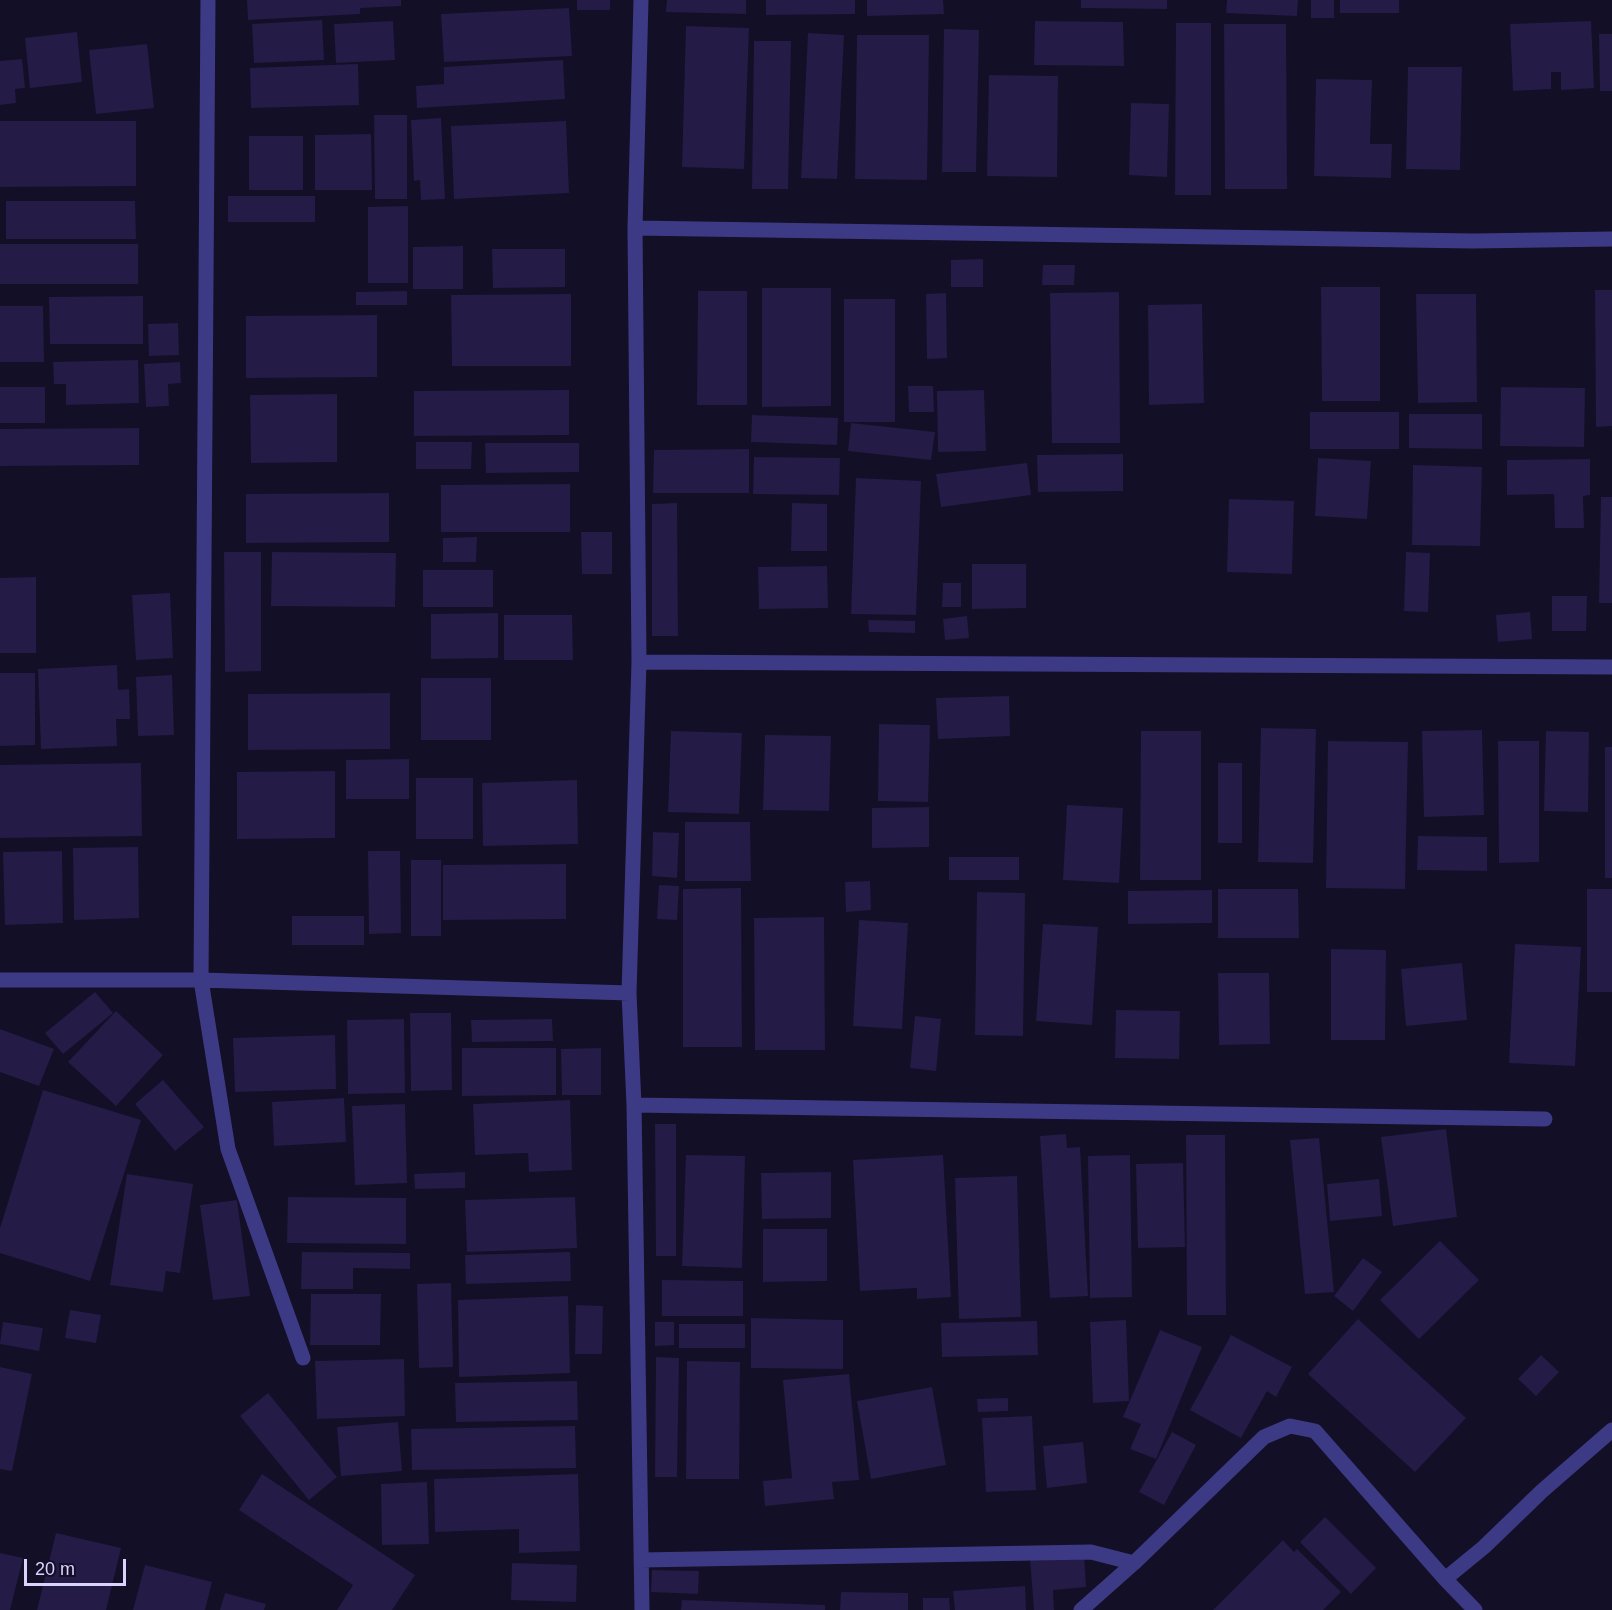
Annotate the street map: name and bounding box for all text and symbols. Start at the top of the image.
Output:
scale bar [27,1547,129,1585]
text: 20 m [35,1559,75,1579]

